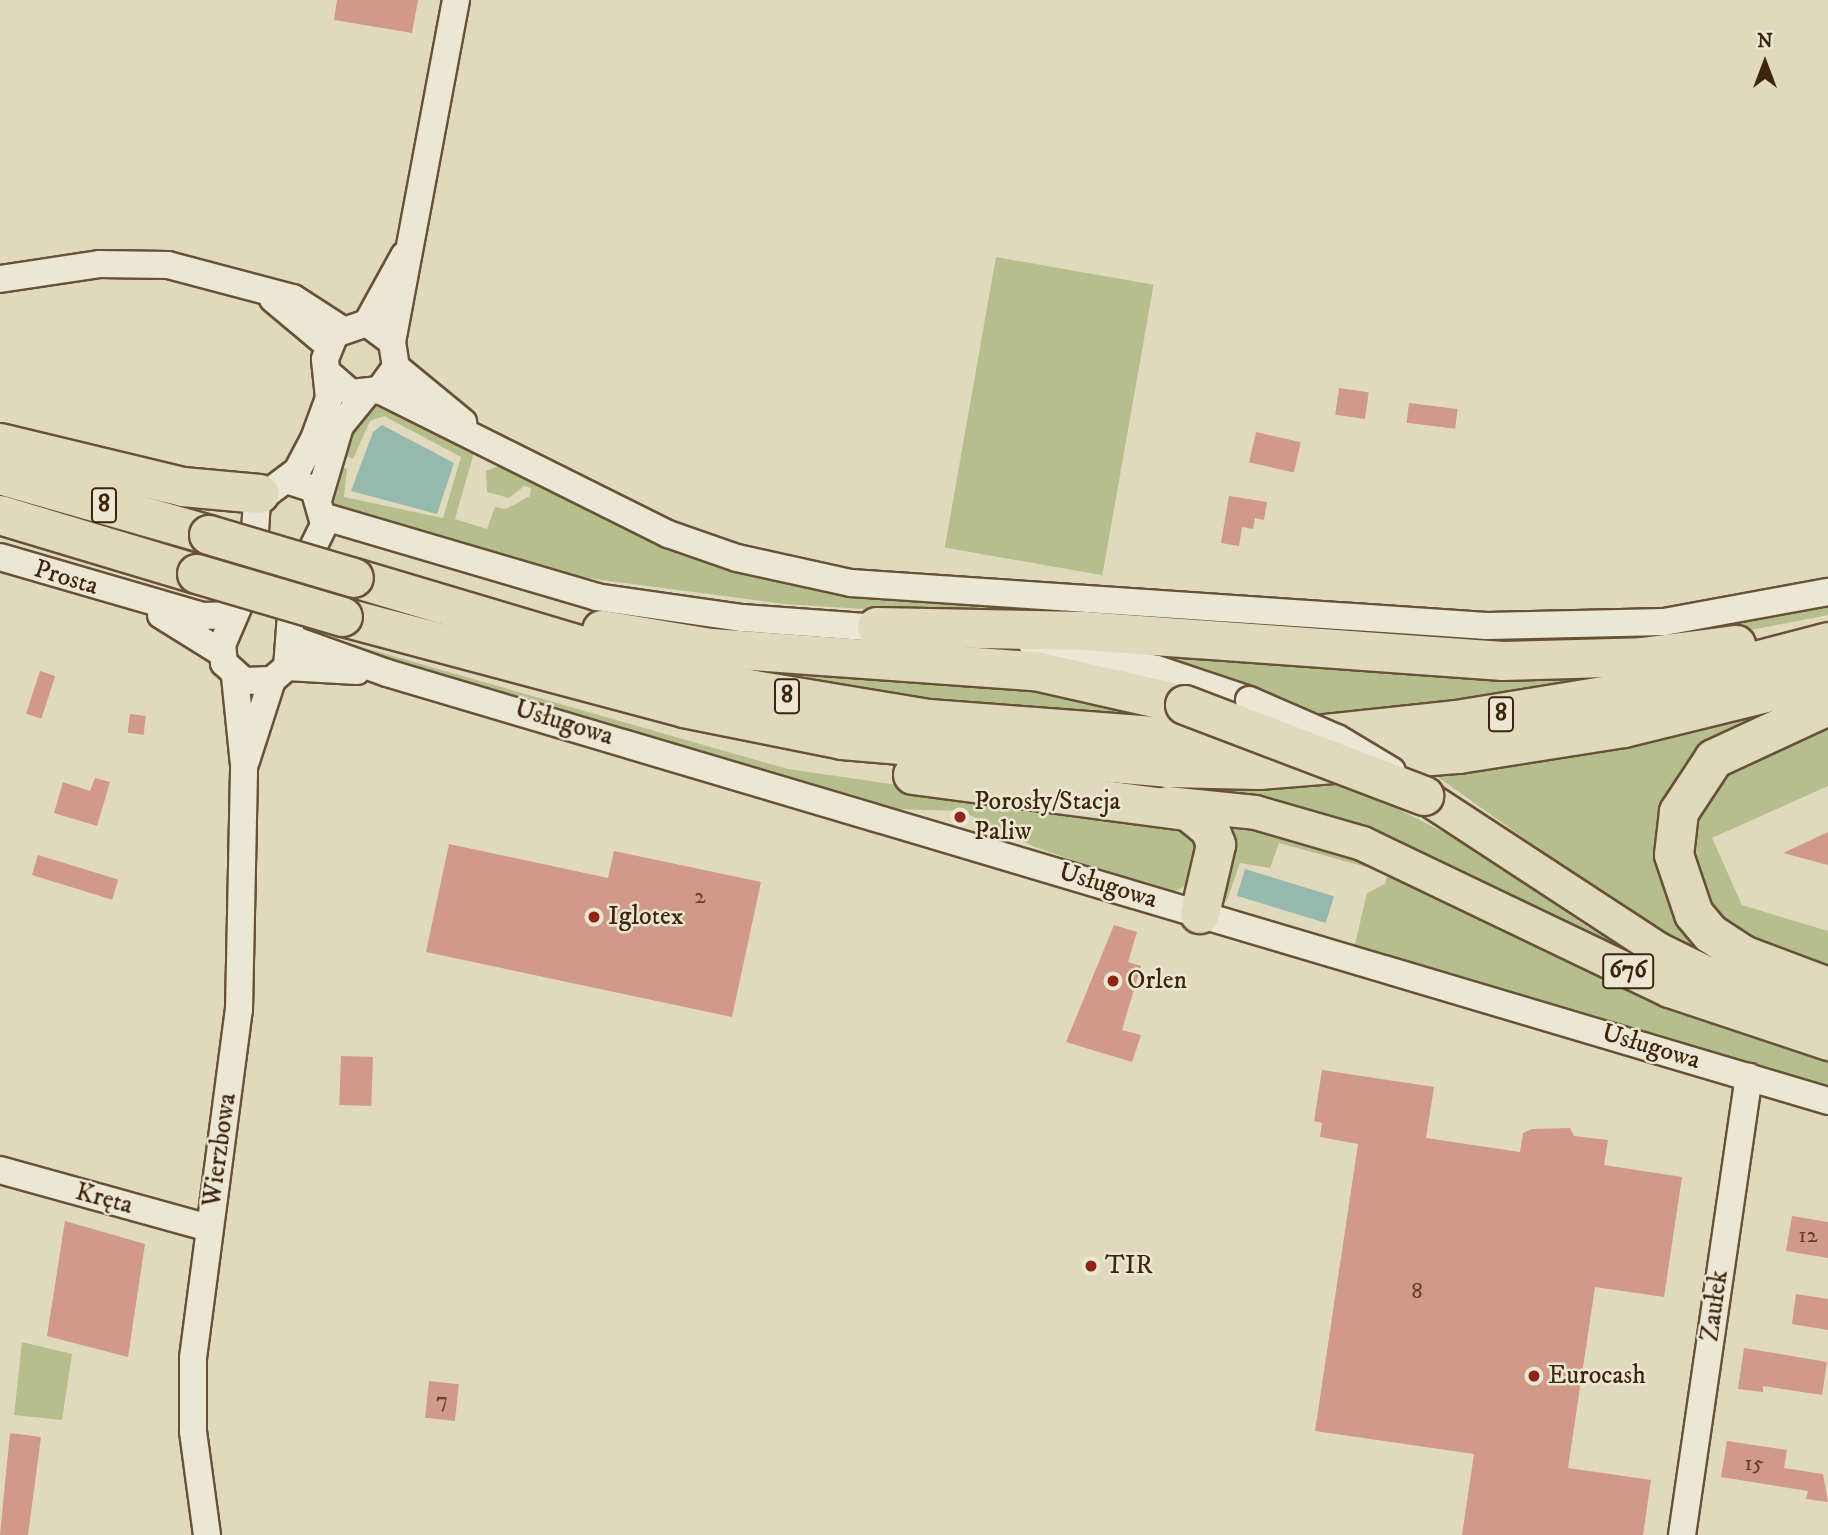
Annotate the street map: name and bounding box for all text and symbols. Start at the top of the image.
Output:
north arrow [1730,28,1800,98]
text: N [1757,30,1773,53]
road number: 8 [90,484,118,526]
street label: Prosta [30,554,102,602]
road number: 8 [773,676,801,716]
street label: Usługowa [511,693,617,753]
road number: 8 [1487,694,1515,734]
place label: Porosły/Stacja Paliw [974,786,1121,848]
marker: Porosły/Stacja Paliw [952,809,968,825]
street label: Usługowa [1055,856,1161,916]
house number: 2 [694,883,706,911]
place label: Iglotex [608,901,684,933]
marker: Iglotex [586,909,602,925]
road number: 676 [1602,951,1654,992]
place label: Orlen [1127,965,1187,997]
marker: Orlen [1105,973,1121,989]
street label: Usługowa [1598,1017,1704,1077]
street label: Wierzbowa [197,1091,243,1209]
street label: Kręta [72,1176,136,1222]
house number: 12 [1798,1222,1818,1250]
place label: TIR [1105,1250,1153,1282]
marker: TIR [1083,1258,1099,1274]
street label: Zaułek [1695,1268,1735,1344]
house number: 8 [1411,1278,1423,1306]
place label: Eurocash [1548,1360,1646,1392]
marker: Eurocash [1526,1368,1542,1384]
house number: 7 [436,1387,448,1415]
house number: 15 [1744,1450,1764,1478]

